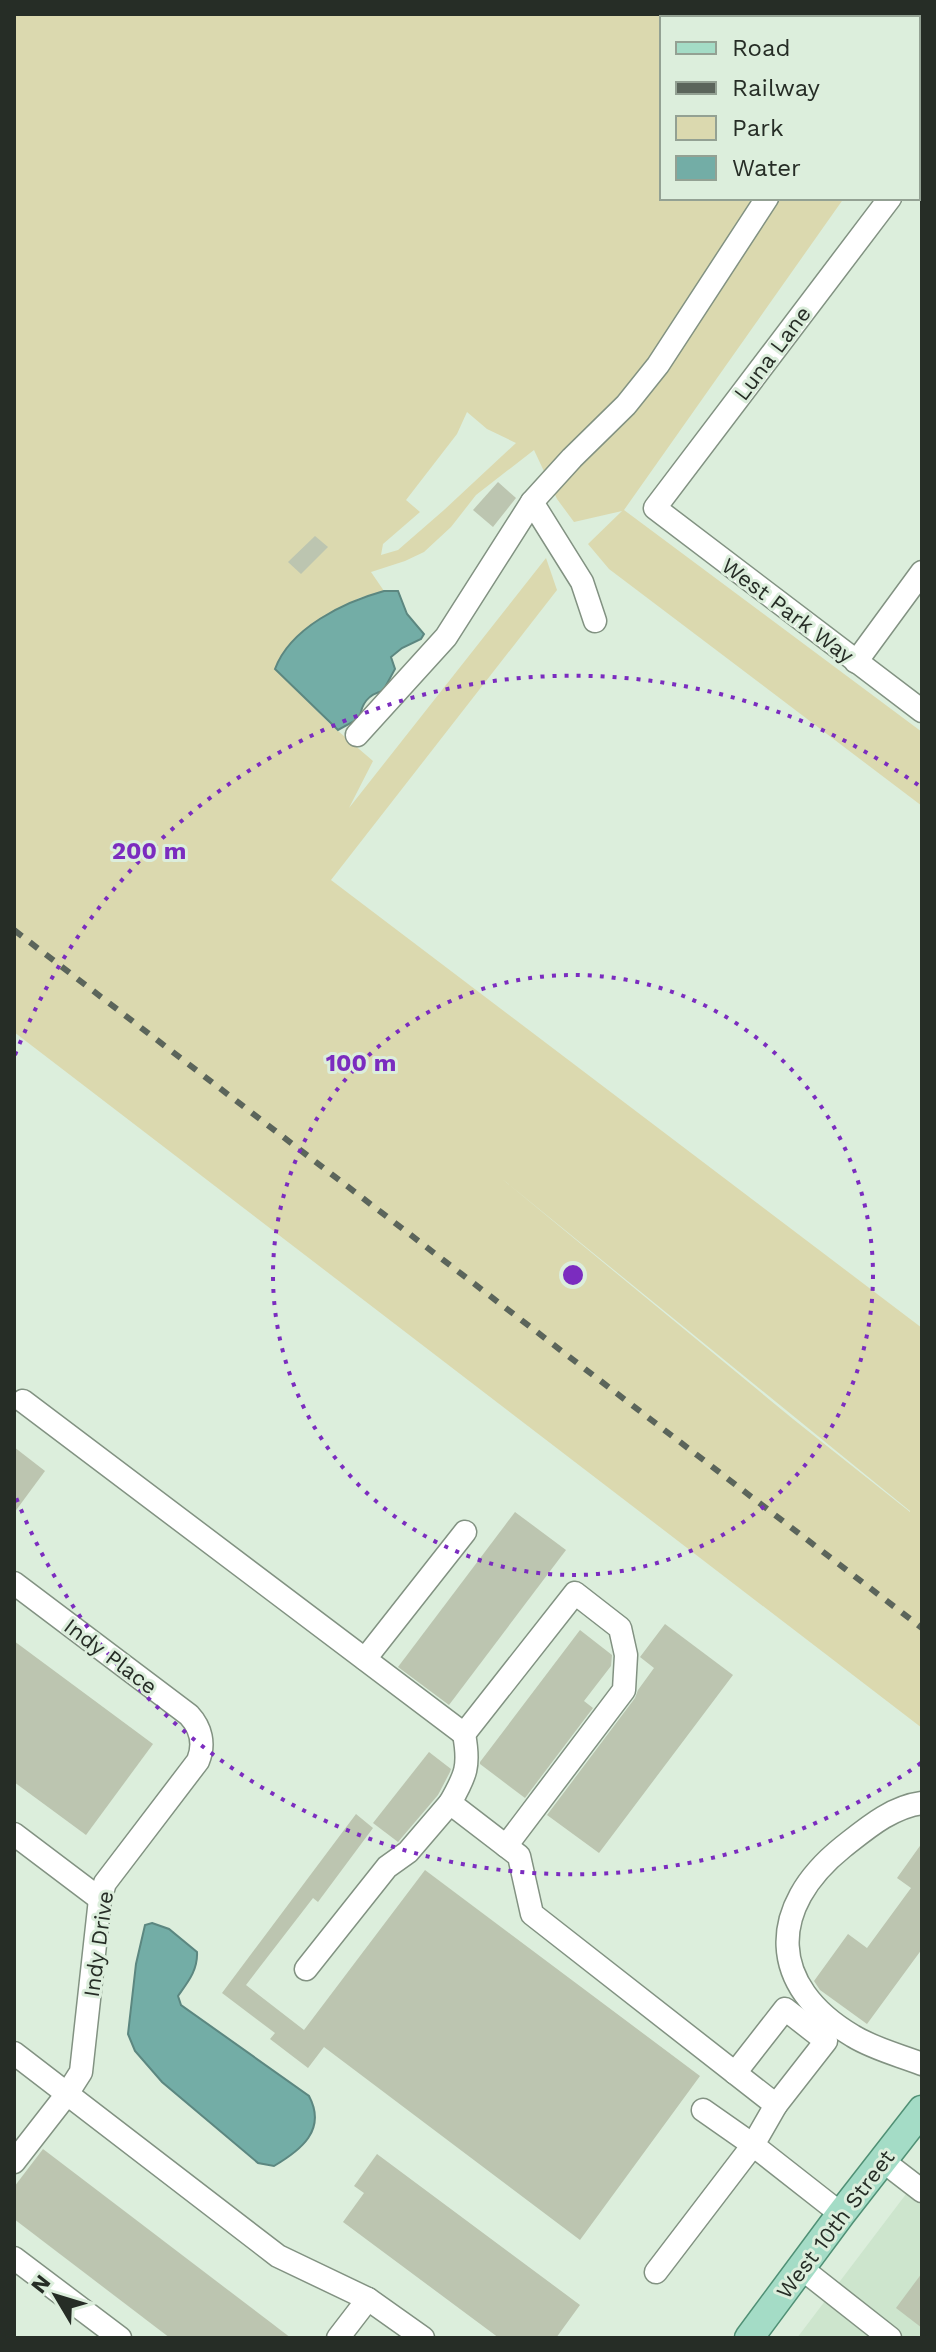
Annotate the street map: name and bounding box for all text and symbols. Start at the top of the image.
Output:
legend [660,16,920,200]
text: Road [732,34,791,62]
text: Railway [732,74,821,102]
text: Park [732,114,784,142]
text: Water [732,154,801,182]
street label: Luna Lane [729,301,816,405]
street label: West Park Way [717,553,859,669]
text: 200 m [112,837,186,865]
text: 100 m [326,1049,396,1077]
centre of rings [559,1261,587,1289]
street label: Indy Place [59,1613,162,1699]
street label: Indy Drive [79,1889,118,1999]
street label: West 10th Street [771,2145,899,2304]
north arrow [16,2256,96,2336]
text: N [26,2270,56,2298]

